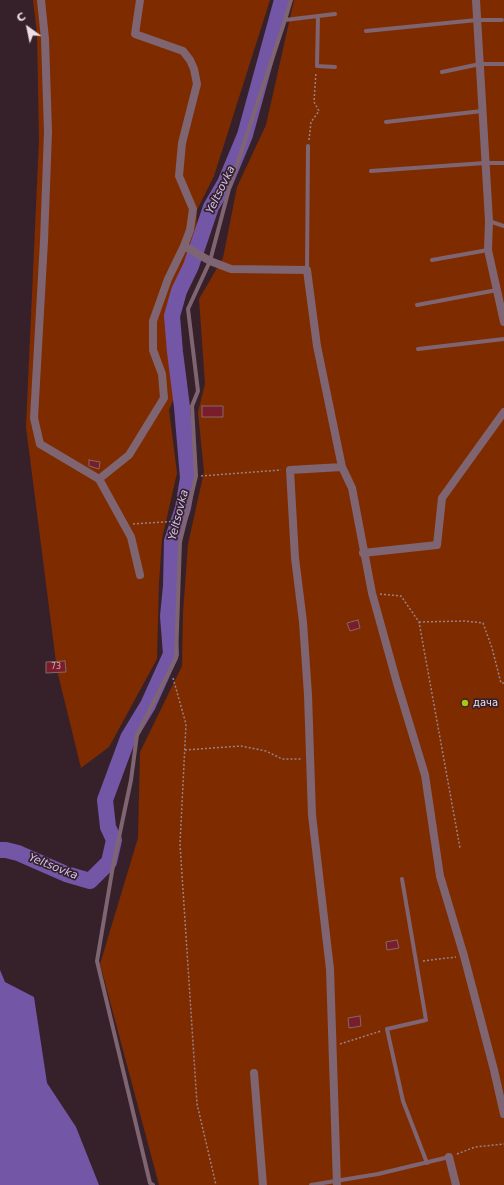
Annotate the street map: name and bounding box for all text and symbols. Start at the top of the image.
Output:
north arrow [8,8,48,48]
text: С [14,10,28,25]
water label: Yeltsovka [204,164,238,216]
water label: Yeltsovka [166,488,192,542]
house number: 73 [51,662,61,672]
place label: дача [473,697,498,709]
marker: дача [460,698,470,708]
water label: Yeltsovka [27,851,79,883]

